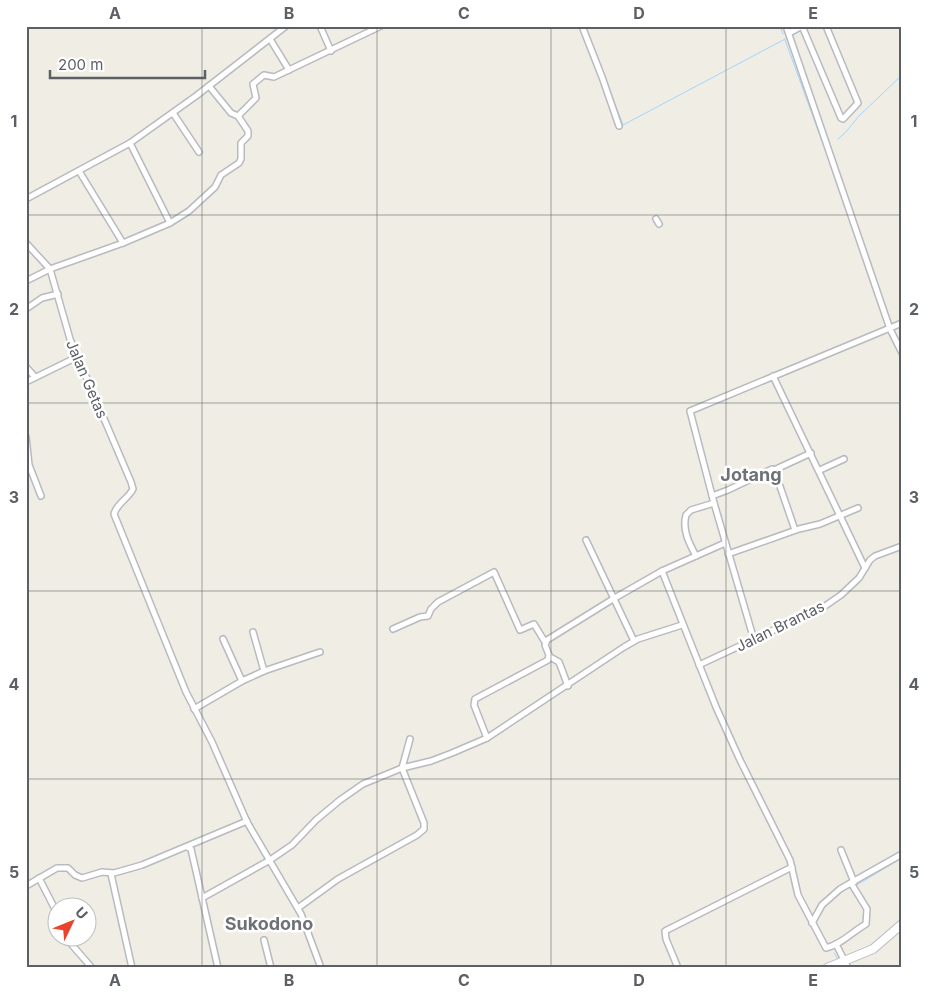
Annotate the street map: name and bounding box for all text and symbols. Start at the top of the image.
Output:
text: A [109,3,121,23]
text: B [284,3,294,23]
text: C [458,3,470,23]
text: D [633,3,645,23]
text: E [808,3,818,23]
scale bar [50,48,205,80]
text: 200 m [58,55,103,74]
text: 1 [11,111,17,131]
text: 1 [911,111,917,131]
text: 2 [9,299,19,319]
text: 2 [909,299,919,319]
street label: Jalan Getas [62,337,112,421]
district label: Jotang [720,464,782,485]
text: 3 [9,487,19,507]
text: 3 [909,487,919,507]
street label: Jalan Brantas [733,596,827,656]
text: 4 [9,674,20,694]
text: 4 [909,674,920,694]
text: 5 [9,862,19,882]
text: 5 [909,862,919,882]
north arrow [48,896,98,946]
text: U [72,903,92,922]
district label: Sukodono [225,913,313,934]
text: A [109,970,121,990]
text: B [284,970,294,990]
text: C [458,970,470,990]
text: D [633,970,645,990]
text: E [808,970,818,990]

